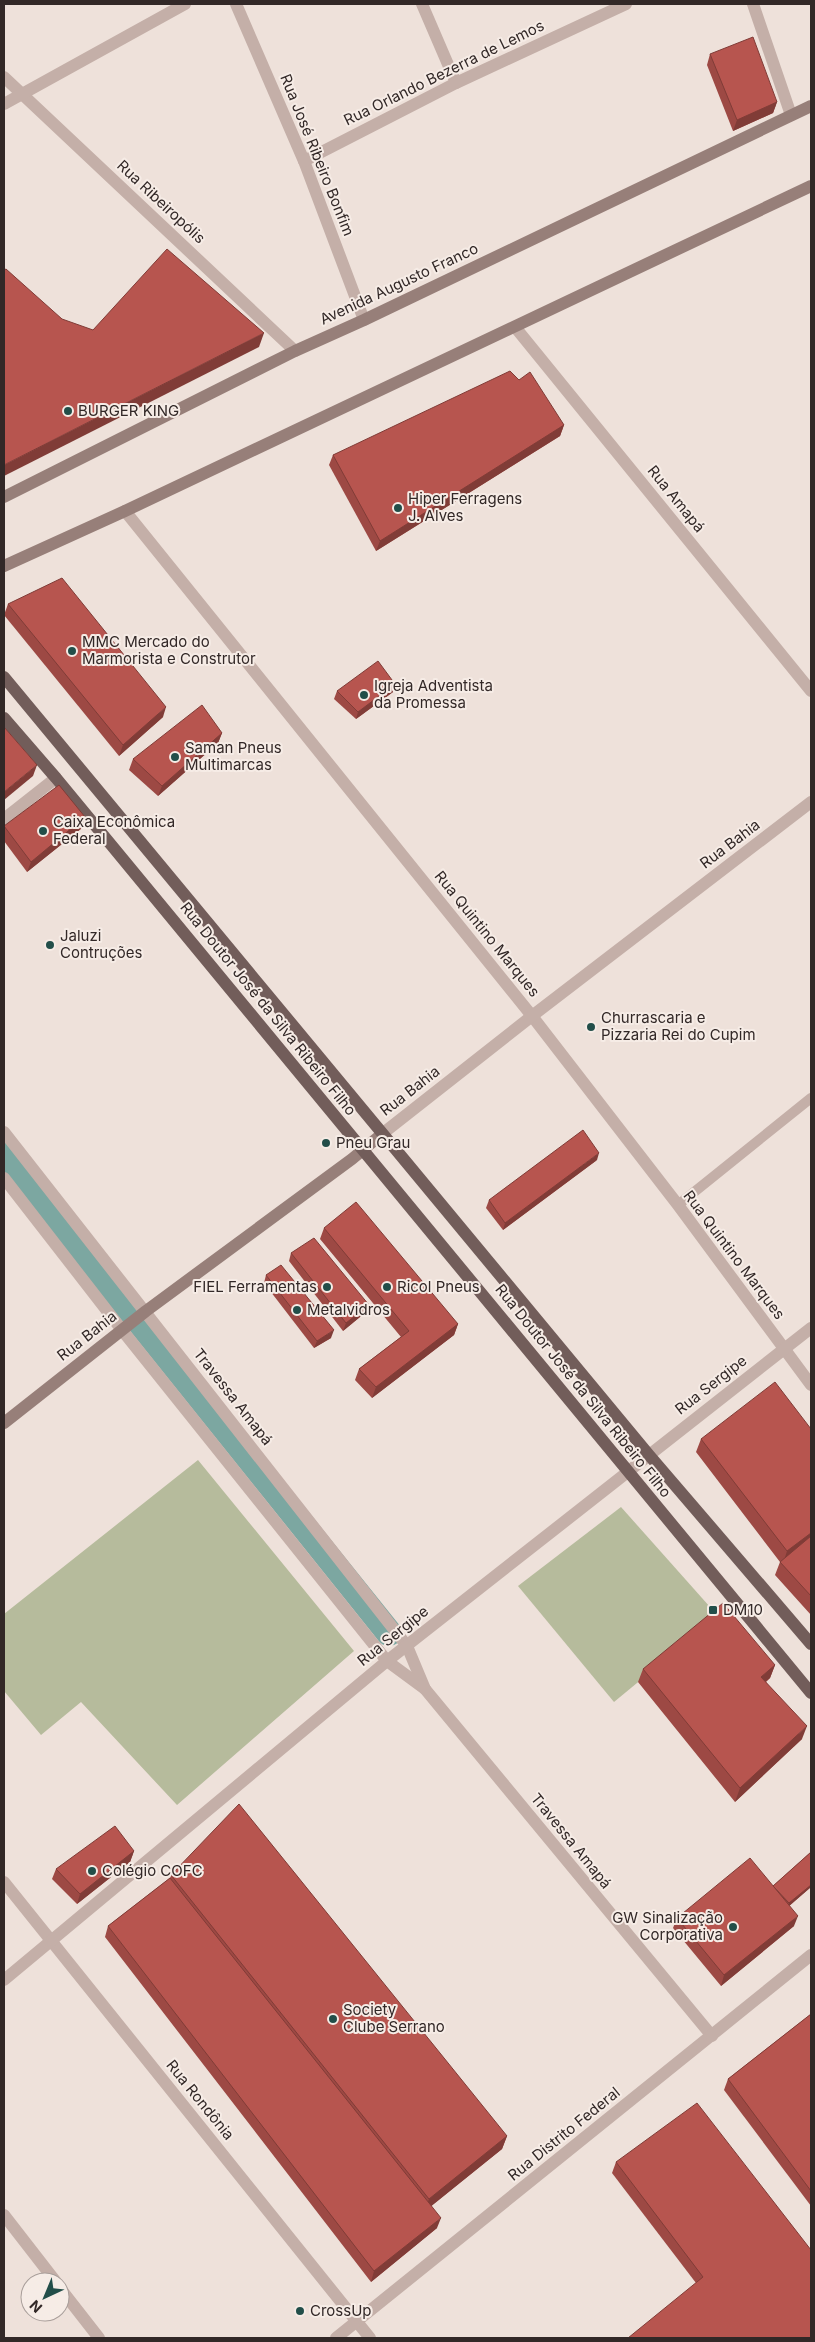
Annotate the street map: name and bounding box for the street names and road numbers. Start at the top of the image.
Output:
street label: Rua Orlando Bezerra de Lemos [340,16,547,129]
street label: Rua José Ribeiro Bonfim [276,71,359,239]
street label: Rua Ribeiropólis [113,156,209,247]
street label: Avenida Augusto Franco [317,238,481,329]
street label: Rua Amapá [644,461,709,536]
street label: Rua Bahia [696,815,763,872]
street label: Rua Quintino Marques [431,867,544,1001]
street label: Rua Doutor José da Silva Ribeiro Filho [176,898,360,1119]
street label: Rua Bahia [376,1061,443,1120]
street label: Rua Quintino Marques [680,1186,789,1323]
street label: Rua Doutor José da Silva Ribeiro Filho [491,1280,675,1501]
street label: Rua Bahia [53,1306,120,1365]
street label: Travessa Amapá [190,1344,277,1449]
street label: Rua Sergipe [671,1351,750,1418]
street label: Rua Sergipe [353,1601,432,1670]
street label: Travessa Amapá [527,1789,616,1892]
street label: Rua Rondônia [162,2056,238,2144]
street label: Rua Distrito Federal [504,2083,624,2185]

